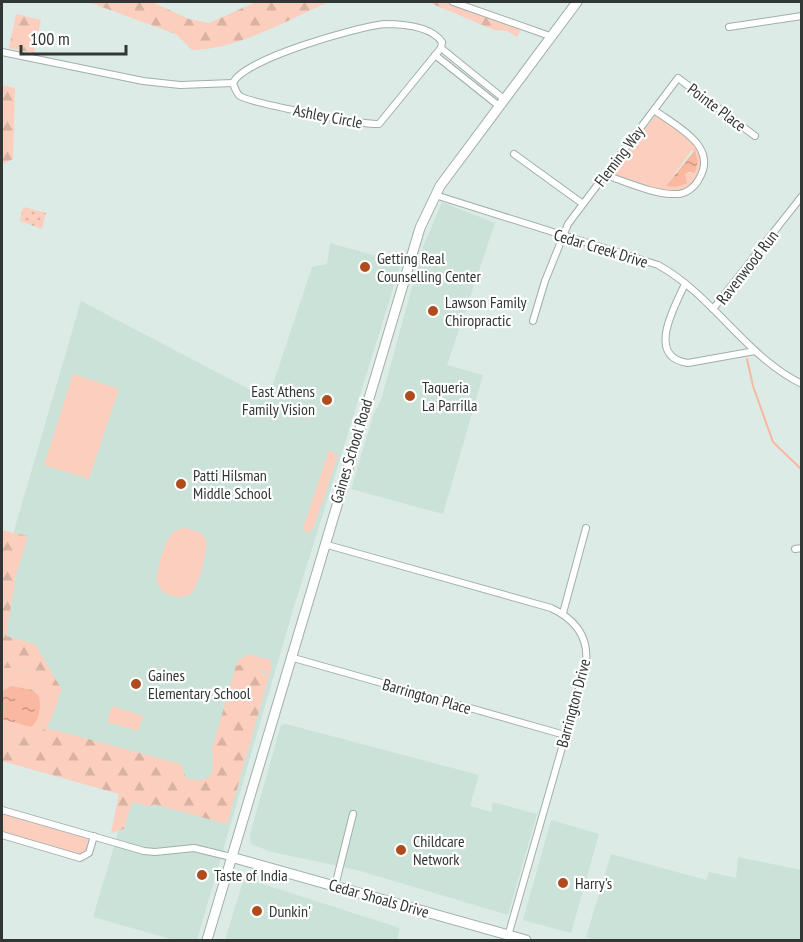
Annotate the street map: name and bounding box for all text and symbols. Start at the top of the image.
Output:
scale bar [21,18,126,56]
text: 100 m [30,27,70,50]
street label: Pointe Place [684,79,750,135]
street label: Ashley Circle [292,99,364,133]
street label: Fleming Way [590,122,648,190]
street label: Cedar Creek Drive [551,224,651,272]
street label: Ravenwood Run [712,226,782,308]
place label: Getting Real Counselling Center [377,248,481,286]
marker: Getting Real Counselling Center [358,260,372,274]
place label: Lawson Family Chiropractic [445,292,527,330]
marker: Lawson Family Chiropractic [426,304,440,318]
place label: Taqueria La Parrilla [422,377,478,415]
place label: East Athens Family Vision [242,381,315,419]
marker: Taqueria La Parrilla [403,389,417,403]
marker: East Athens Family Vision [320,393,334,407]
street label: Gaines School Road [326,396,376,506]
place label: Patti Hilsman Middle School [193,465,272,503]
marker: Patti Hilsman Middle School [174,477,188,491]
street label: Barrington Drive [552,657,594,749]
place label: Gaines Elementary School [148,665,251,703]
street label: Barrington Place [380,674,474,718]
marker: Gaines Elementary School [129,677,143,691]
place label: Childcare Network [413,831,465,869]
marker: Childcare Network [394,843,408,857]
place label: Taste of India [214,865,288,885]
marker: Taste of India [195,868,209,882]
place label: Harry's [575,873,612,893]
street label: Cedar Shoals Drive [327,874,431,922]
marker: Harry's [556,876,570,890]
place label: Dunkin' [269,901,311,921]
marker: Dunkin' [250,904,264,918]

